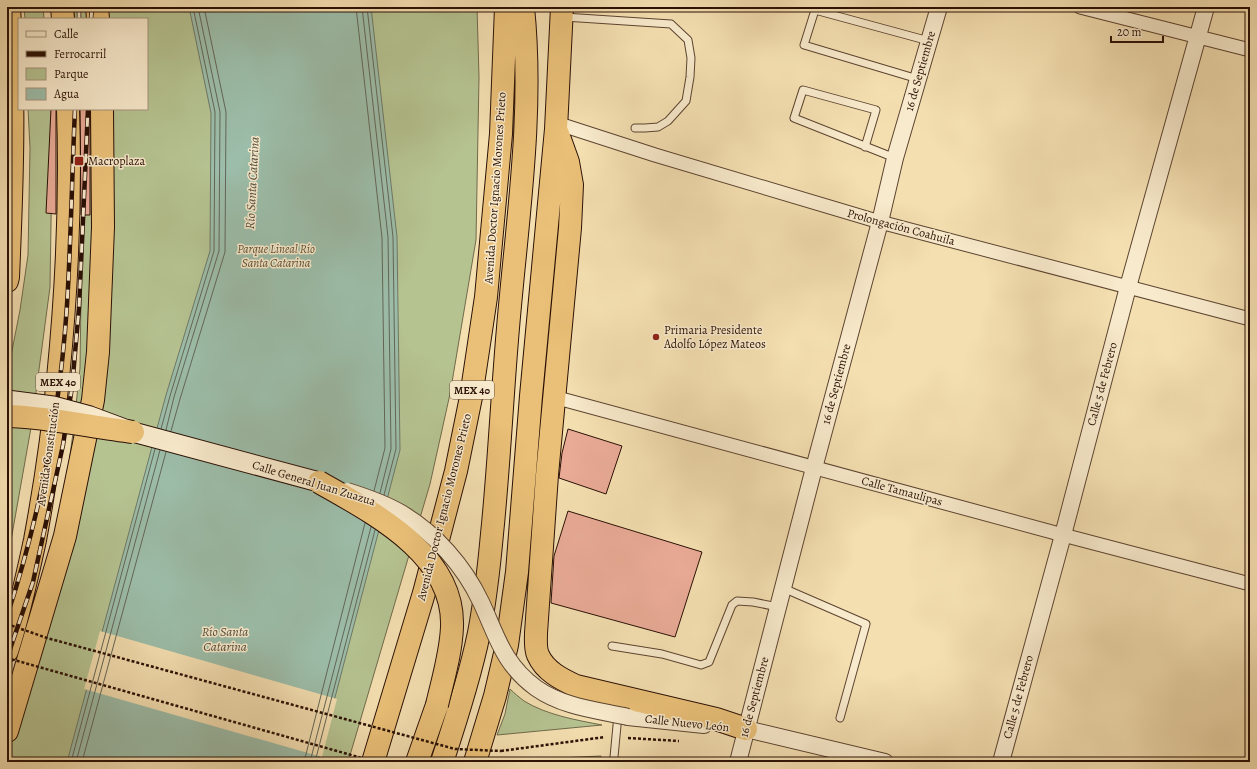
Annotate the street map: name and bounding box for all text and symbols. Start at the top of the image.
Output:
legend [18,18,148,110]
scale bar [1111,18,1163,44]
text: 20 m [1117,24,1141,40]
text: Calle [54,26,78,42]
street label: 16 de Septiembre [901,29,939,113]
text: Ferrocarril [54,46,106,62]
text: Parque [54,66,89,82]
text: Agua [53,86,80,102]
street label: Avenida Doctor Ignacio Morones Prieto [480,91,510,286]
water label: Río Santa Catarina [241,136,263,230]
place label: Macroplaza [88,153,146,169]
marker: Macroplaza [73,155,85,167]
street label: Prolongación Coahuila [845,205,957,249]
park label: Parque Lineal Río Santa Catarina [237,241,315,271]
place label: Primaria Presidente Adolfo López Mateos [663,322,766,352]
marker: Primaria Presidente Adolfo López Mateos [651,332,661,342]
street label: Calle 5 de Febrero [1083,340,1121,428]
street label: 16 de Septiembre [818,342,854,426]
road number: MEX 40 [36,373,80,391]
road number: MEX 40 [450,381,494,399]
street label: Avenida Constitución [33,400,63,508]
street label: Avenida Doctor Ignacio Morones Prieto [413,412,475,603]
street label: Calle General Juan Zuazua [250,457,378,510]
street label: Calle Tamaulipas [860,472,945,510]
water label: Río Santa Catarina [202,623,248,655]
street label: Calle 5 de Febrero [999,653,1037,741]
street label: 16 de Septiembre [736,655,772,739]
street label: Calle Nuevo León [644,711,730,735]

